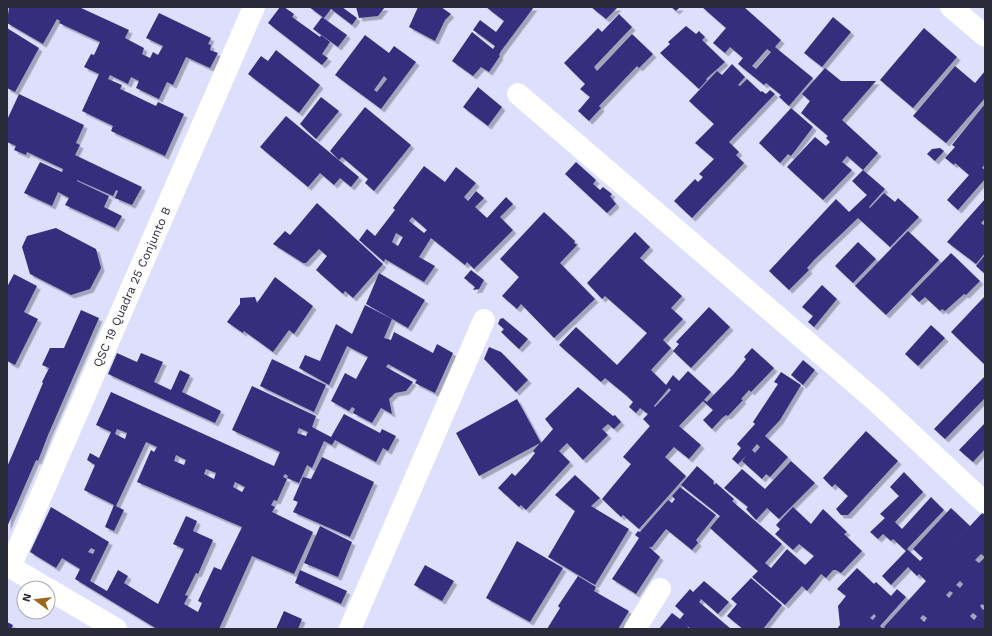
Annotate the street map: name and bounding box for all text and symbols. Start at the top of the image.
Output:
street label: QSC 19 Quadra 25 Conjunto B [90,205,174,369]
north arrow [16,580,56,620]
text: N [19,592,34,603]

